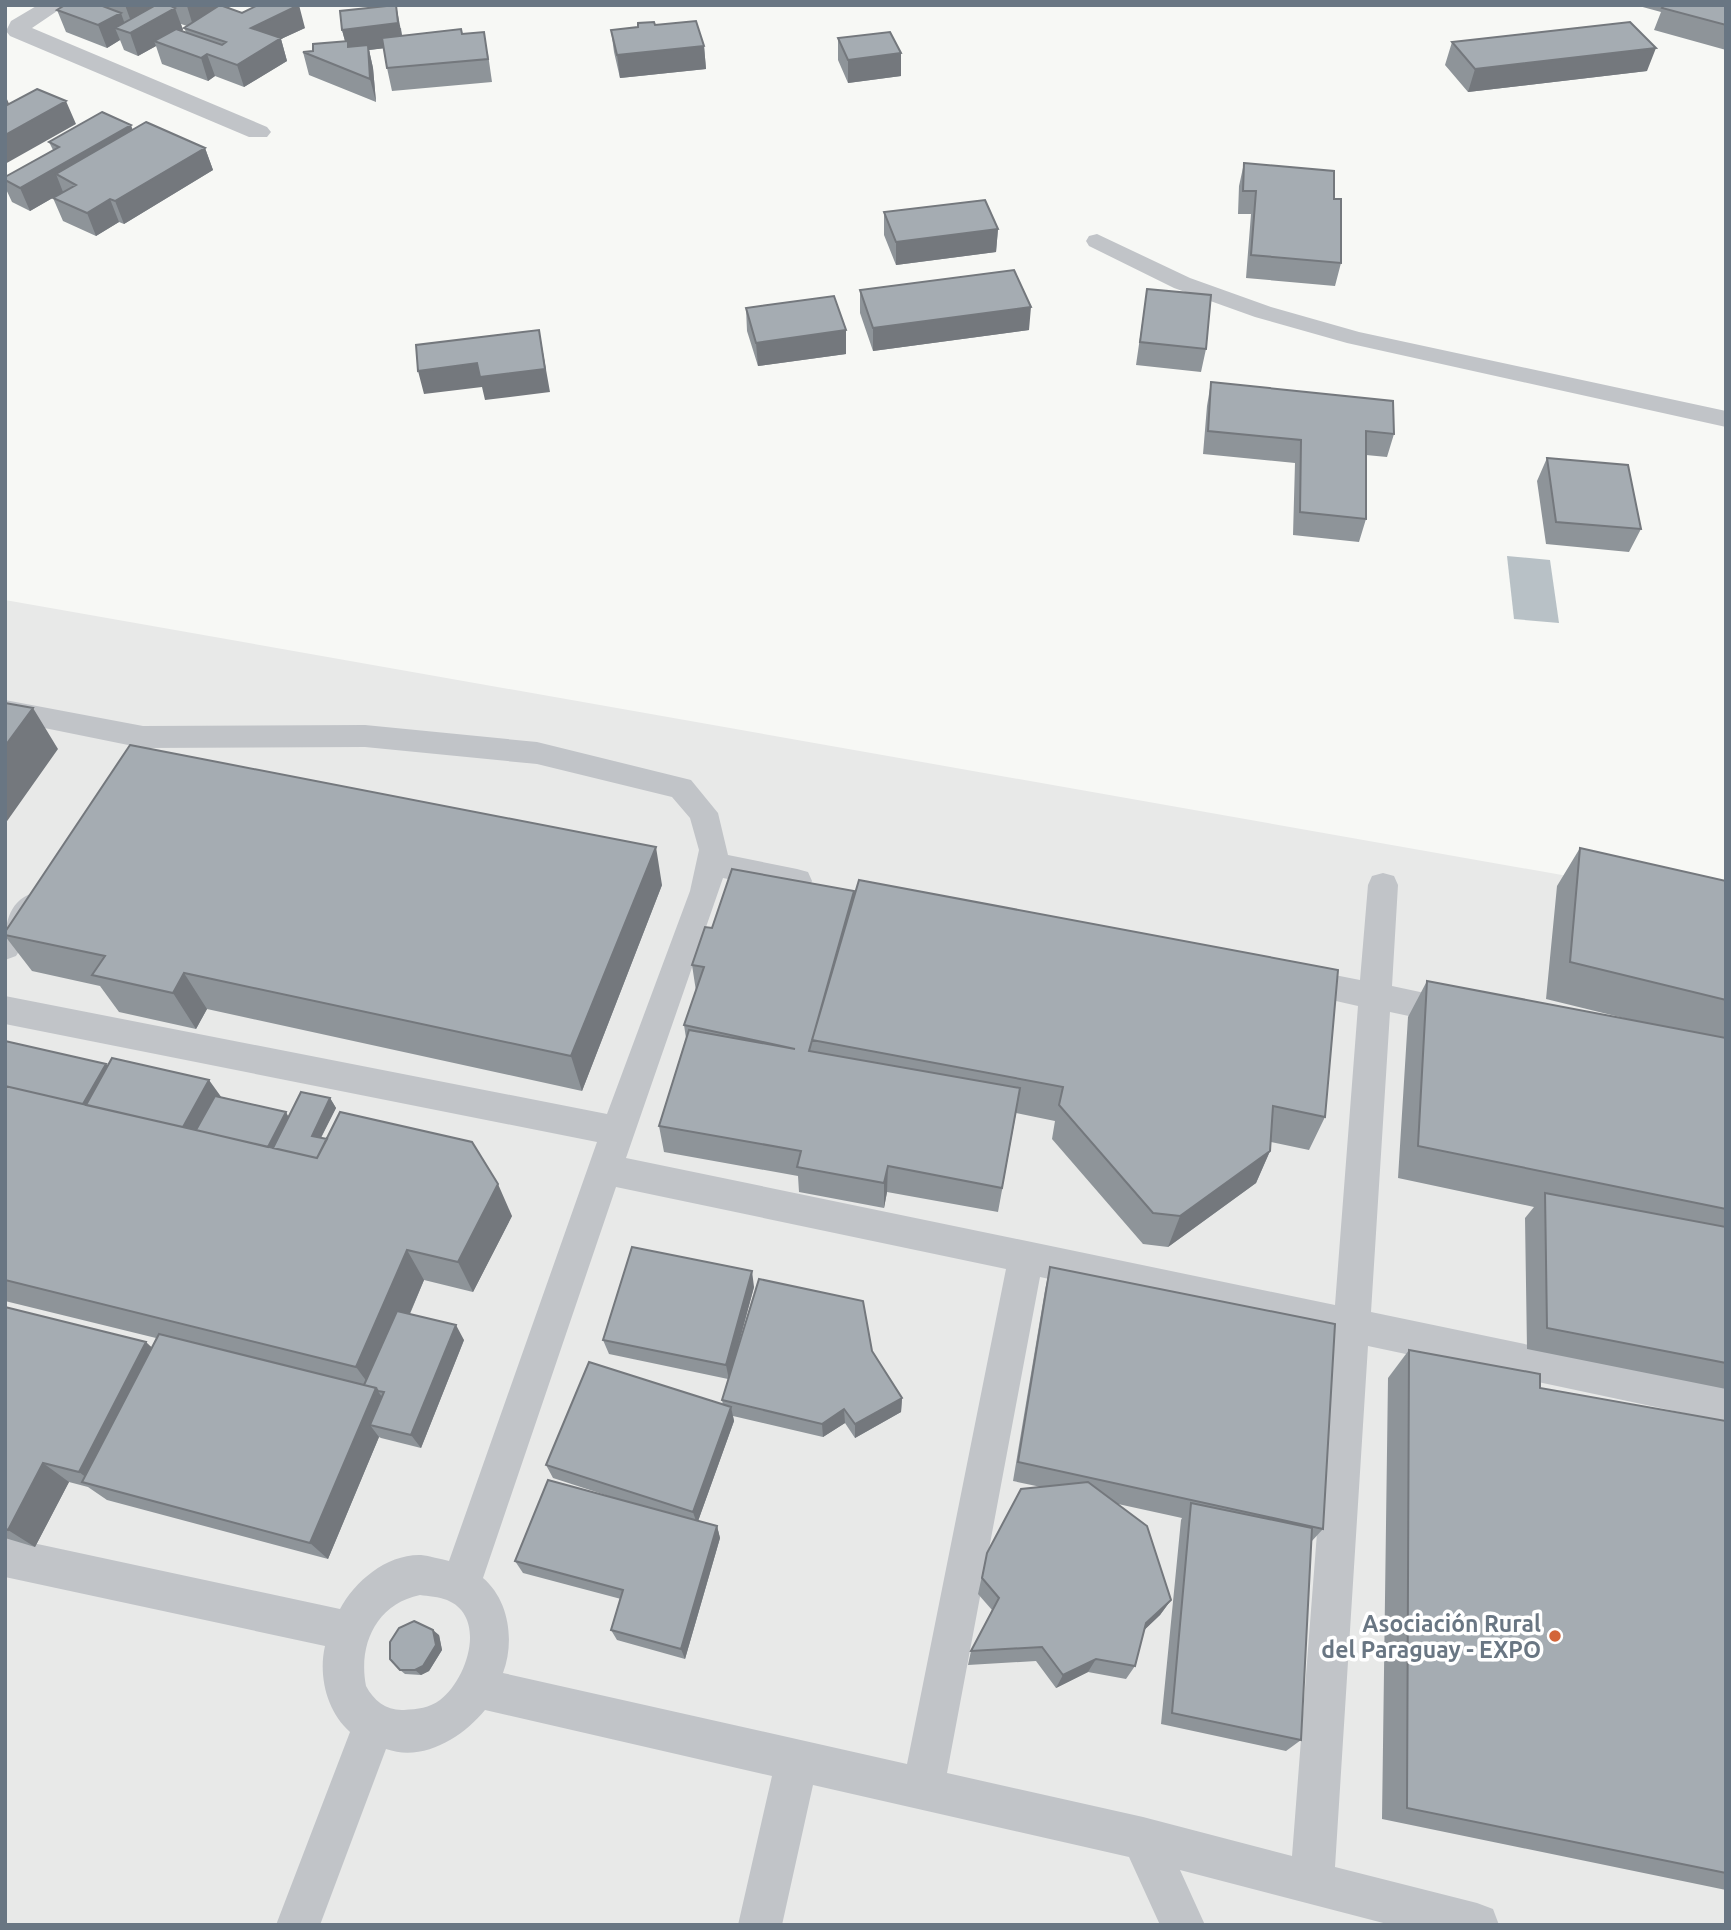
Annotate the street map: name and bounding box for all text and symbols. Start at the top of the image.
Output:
place label: Asociación Rural del Paraguay - EXPO [1321,1611,1541,1662]
marker: Asociación Rural del Paraguay - EXPO [1547,1628,1563,1644]

